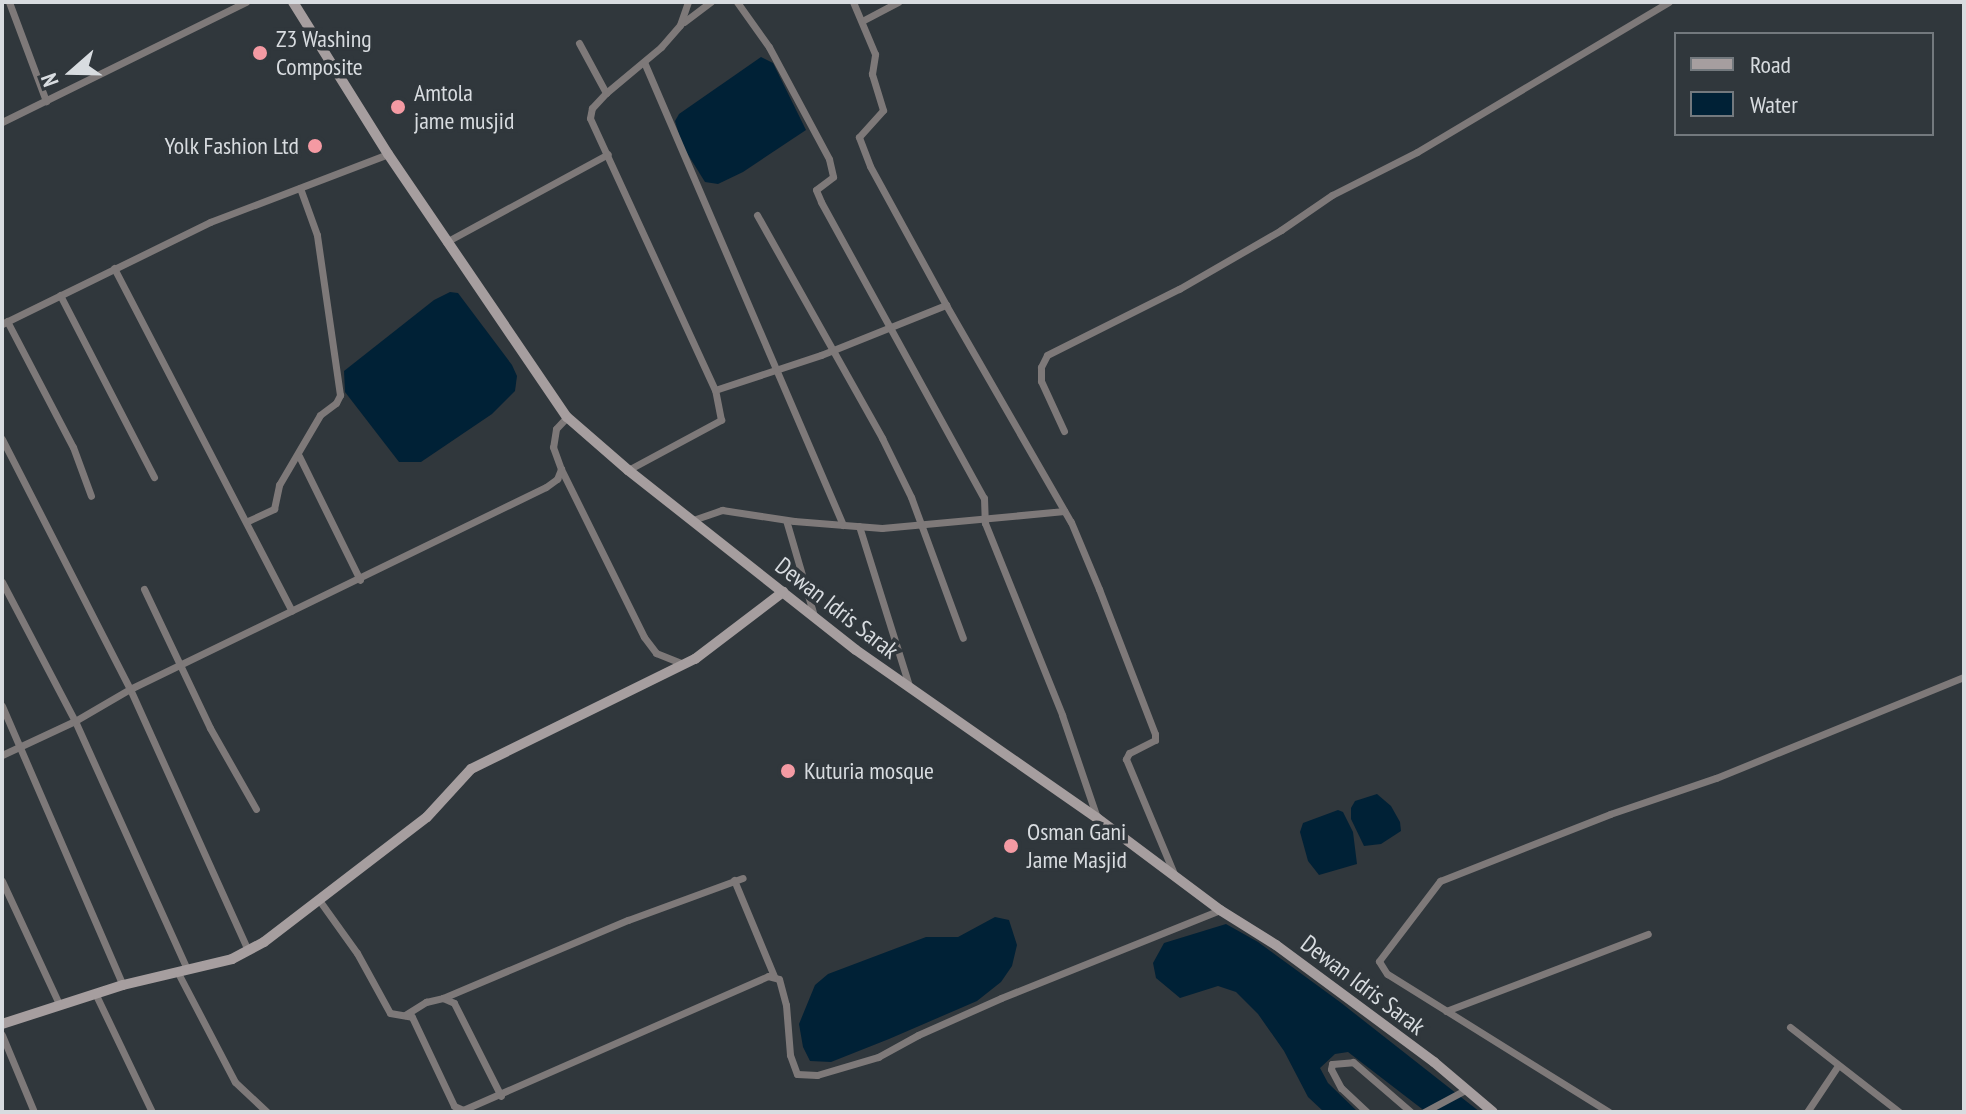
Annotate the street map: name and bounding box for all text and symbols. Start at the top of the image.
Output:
place label: Z3 Washing Composite [276,25,372,81]
north arrow [32,32,112,112]
legend [1674,32,1934,136]
marker: Z3 Washing Composite [251,44,269,62]
text: Road [1750,49,1791,80]
text: N [34,70,65,91]
place label: Amtola jame musjid [414,79,514,135]
text: Water [1750,89,1798,120]
marker: Amtola jame musjid [389,98,407,116]
place label: Yolk Fashion Ltd [164,132,299,160]
marker: Yolk Fashion Ltd [306,137,324,155]
street label: Dewan Idris Sarak [770,551,904,665]
place label: Kuturia mosque [804,757,934,785]
marker: Kuturia mosque [779,762,797,780]
place label: Osman Gani Jame Masjid [1027,818,1127,874]
marker: Osman Gani Jame Masjid [1002,837,1020,855]
street label: Dewan Idris Sarak [1295,929,1431,1041]

